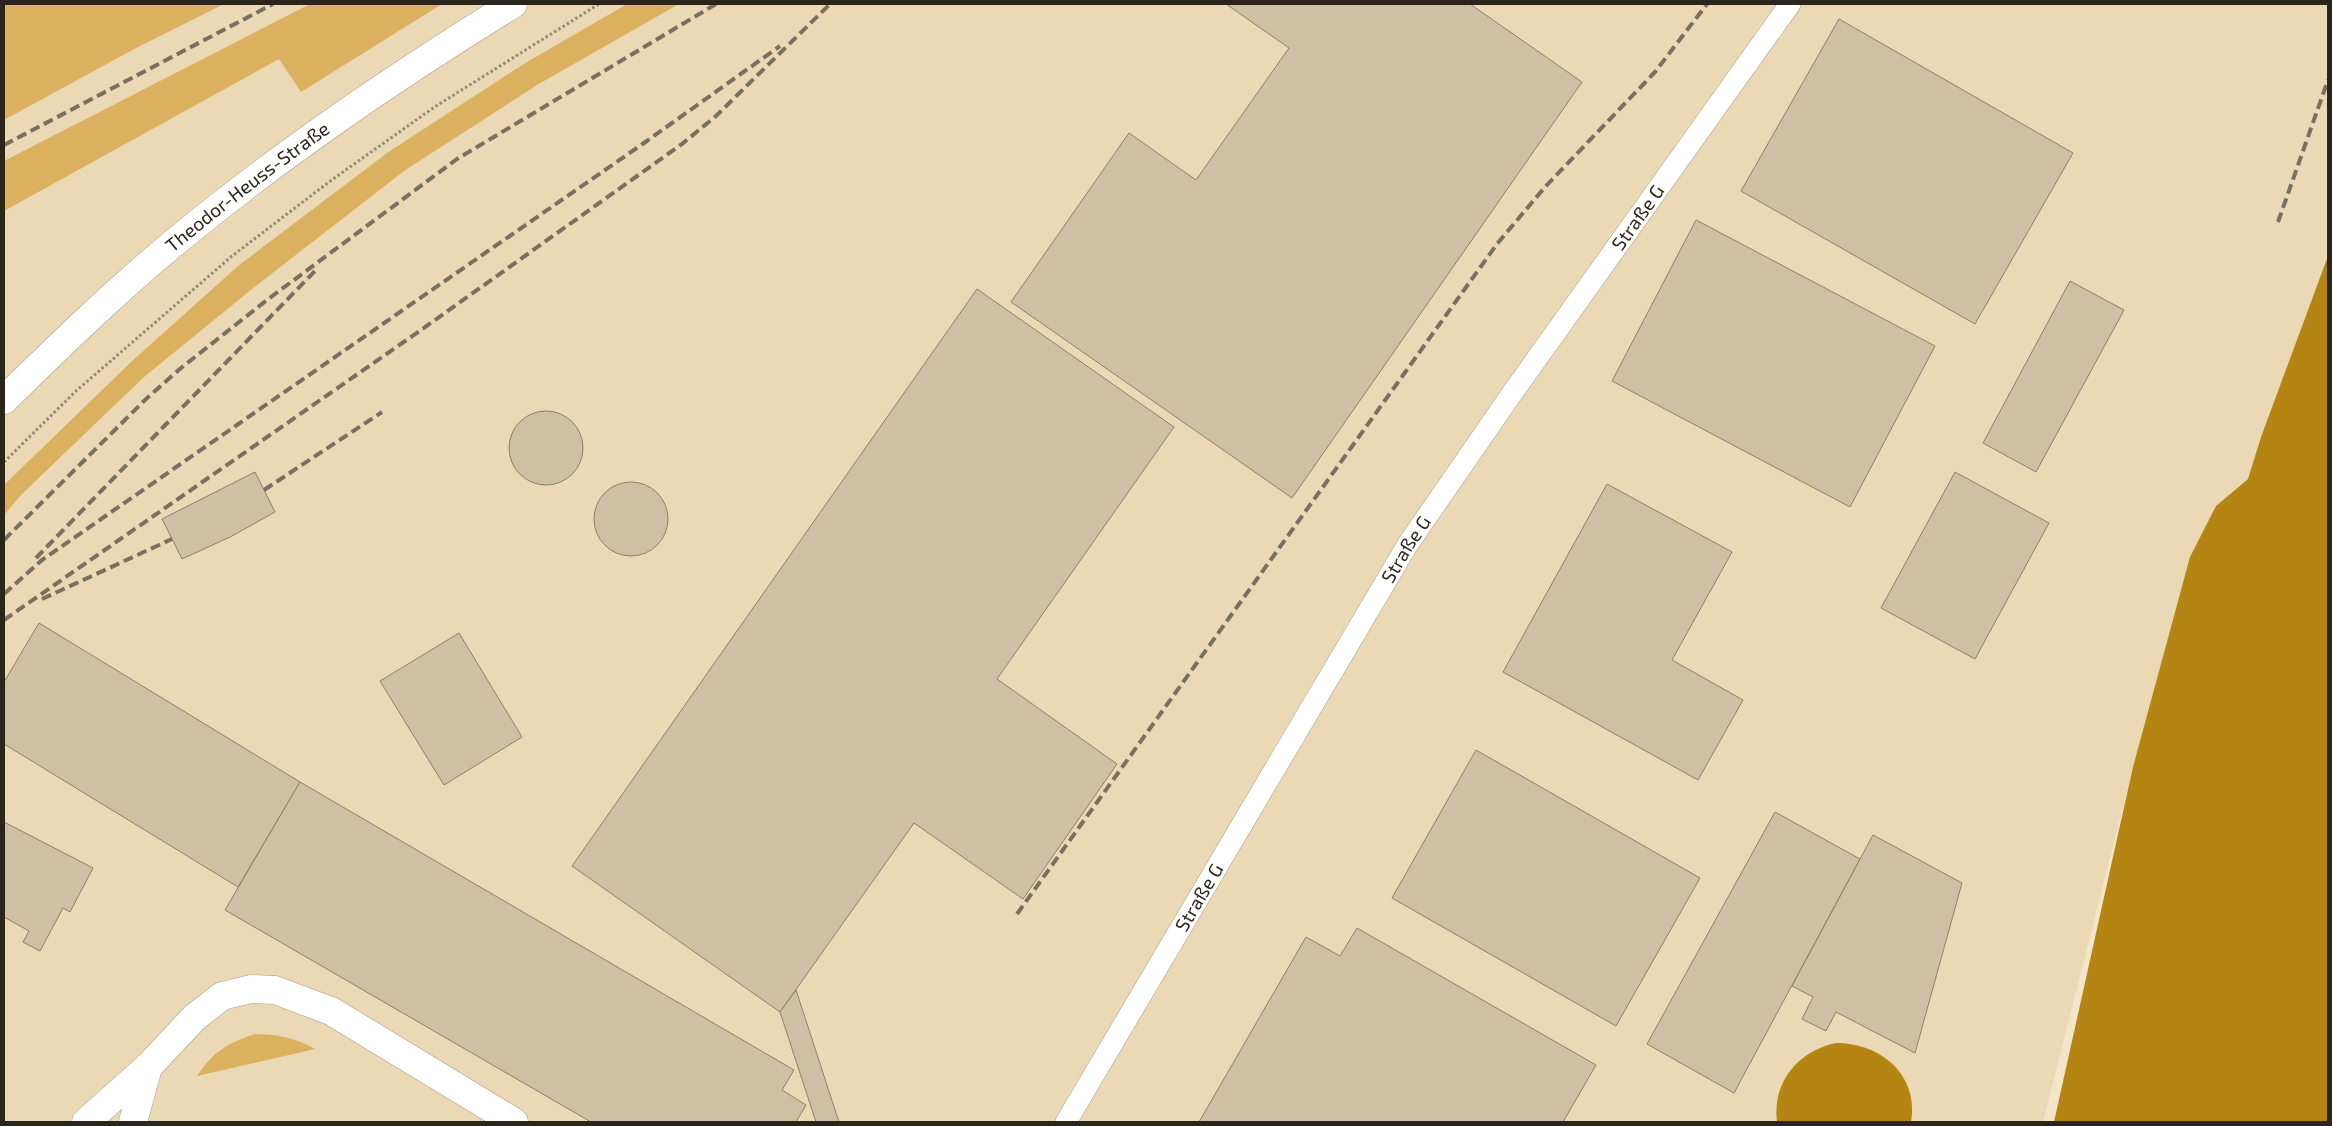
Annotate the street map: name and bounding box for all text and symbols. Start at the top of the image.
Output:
street label: Theodor-Heuss-Straße [160,116,333,256]
street label: Straße G [1606,180,1668,254]
street label: Straße G [1376,511,1435,587]
street label: Straße G [1169,859,1227,935]

